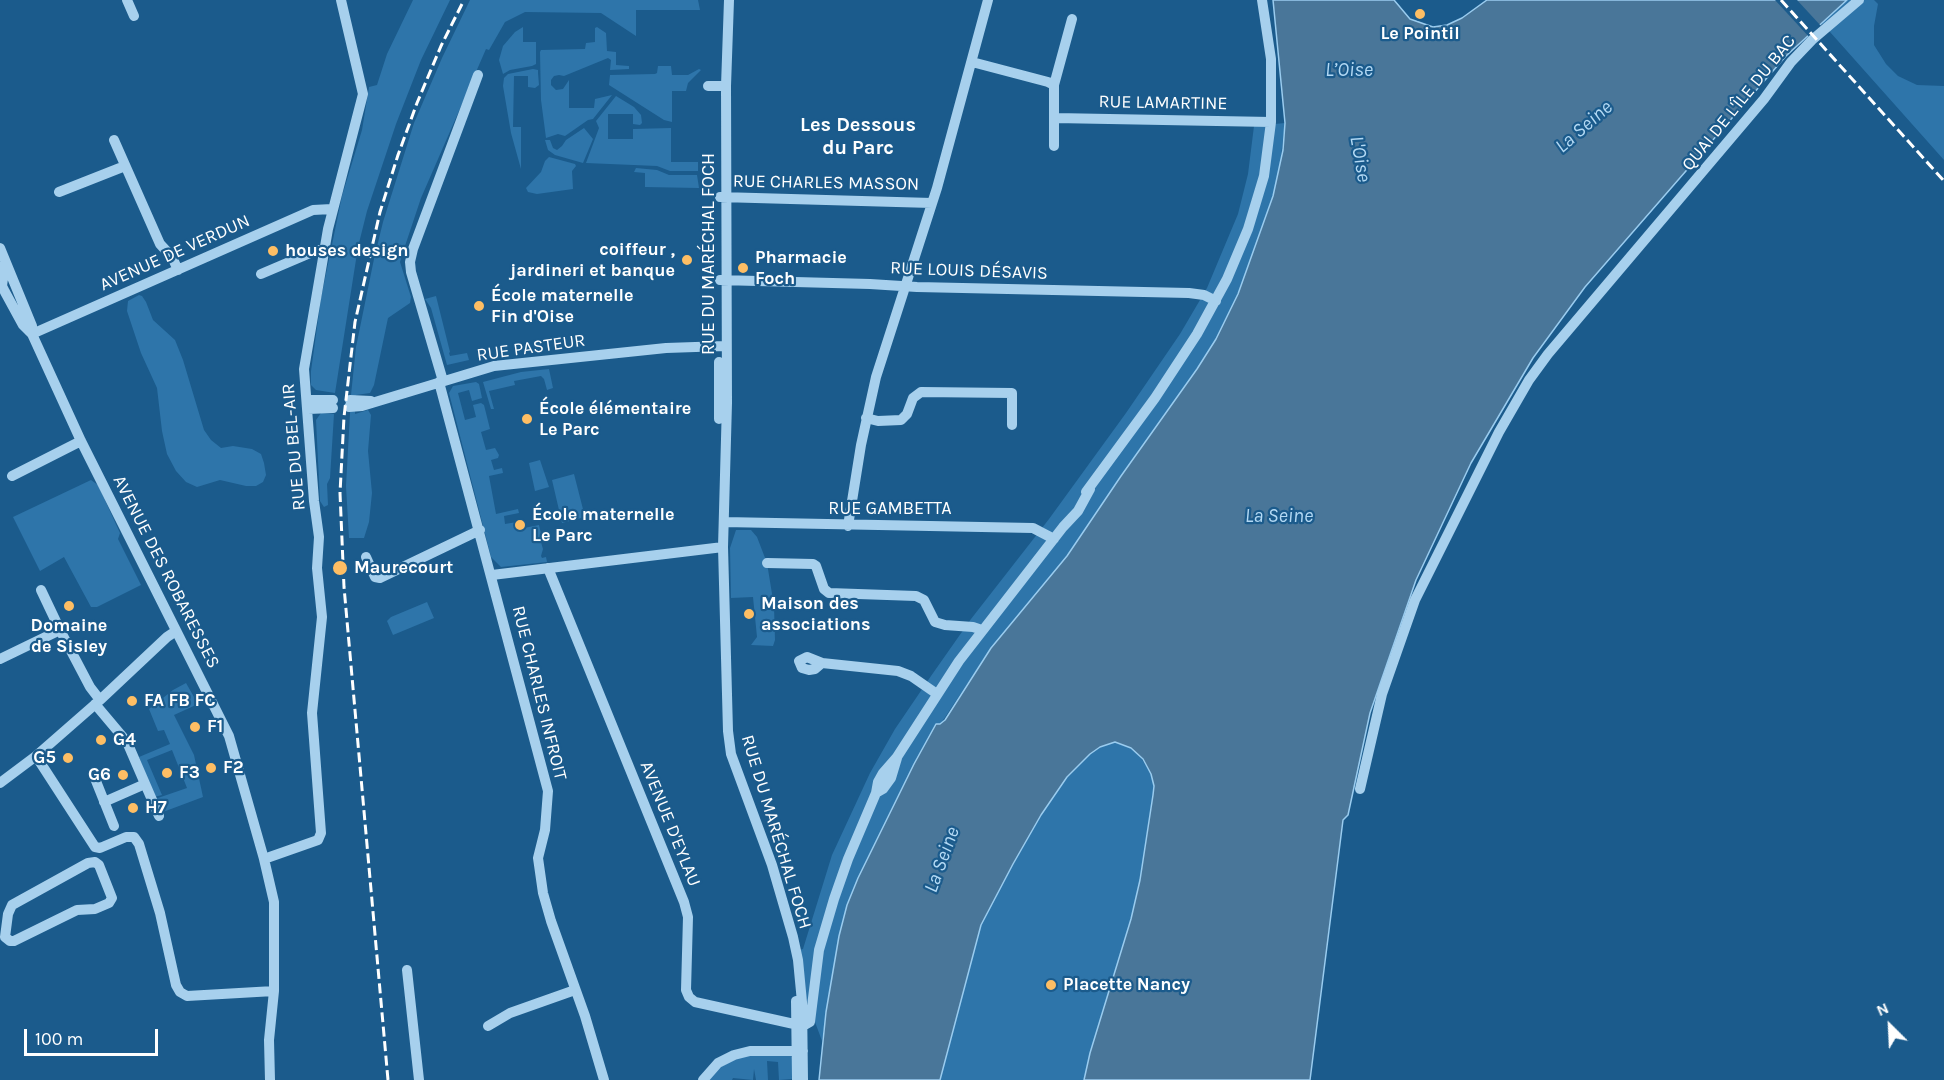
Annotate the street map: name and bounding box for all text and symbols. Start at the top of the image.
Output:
marker: Le Pointil [1413,7,1427,21]
place label: Le Pointil [1380,23,1460,45]
street label: QUAI DE L'ÎLE DU BAC [1678,31,1800,175]
water label: L’Oise [1325,58,1373,82]
street label: RUE LAMARTINE [1098,91,1228,115]
water label: La Seine [1550,95,1618,159]
district label: Les Dessous du Parc [800,113,916,160]
water label: L'Oise [1344,134,1376,184]
street label: RUE DU MARÉCHAL FOCH [698,153,720,355]
street label: RUE CHARLES MASSON [733,171,919,195]
street label: AVENUE DE VERDUN [97,210,253,296]
place label: coiffeur , jardineri et banque [510,239,675,282]
place label: houses design [285,240,408,262]
marker: houses design [266,244,280,258]
place label: Pharmacie Foch [755,247,847,290]
marker: coiffeur , jardineri et banque [680,253,694,267]
street label: RUE LOUIS DÉSAVIS [890,257,1048,285]
marker: Pharmacie Foch [736,261,750,275]
place label: École maternelle Fin d'Oise [491,285,633,328]
marker: École maternelle Fin d'Oise [472,299,486,313]
street label: RUE PASTEUR [475,330,587,366]
street label: RUE DU BEL-AIR [278,383,310,511]
place label: École élémentaire Le Parc [539,398,691,440]
marker: École élémentaire Le Parc [520,412,534,426]
street label: AVENUE DES ROBARESSES [108,472,224,672]
street label: RUE GAMBETTA [828,498,952,520]
place label: École maternelle Le Parc [532,504,674,546]
water label: La Seine [1245,504,1313,528]
marker: École maternelle Le Parc [513,518,527,532]
place label: Maurecourt [354,557,453,579]
marker: Maurecourt [331,559,349,577]
place label: Maison des associations [761,593,871,636]
marker: Domaine de Sisley [62,599,76,613]
street label: RUE CHARLES INFROIT [507,604,571,782]
marker: Maison des associations [742,607,756,621]
place label: Domaine de Sisley [31,615,107,658]
place label: FA FB FC [144,690,216,712]
marker: FA FB FC [125,694,139,708]
place label: F1 [207,716,223,738]
marker: F1 [188,720,202,734]
place label: G4 [113,729,136,751]
street label: RUE DU MARÉCHAL FOCH [736,732,816,932]
marker: G4 [94,733,108,747]
place label: G5 [33,747,56,769]
marker: G5 [61,751,75,765]
place label: F2 [223,757,244,779]
street label: AVENUE D'EYLAU [635,758,705,890]
marker: F2 [204,761,218,775]
place label: F3 [179,762,200,784]
place label: G6 [88,764,111,786]
marker: F3 [160,766,174,780]
marker: G6 [116,768,130,782]
place label: H7 [145,797,167,819]
marker: H7 [126,801,140,815]
water label: La Seine [919,824,965,896]
place label: Placette Nancy [1063,974,1190,996]
marker: Placette Nancy [1044,978,1058,992]
north arrow [1860,996,1920,1056]
text: N [1873,998,1892,1020]
scale bar [27,1017,160,1055]
text: 100 m [35,1028,83,1050]

